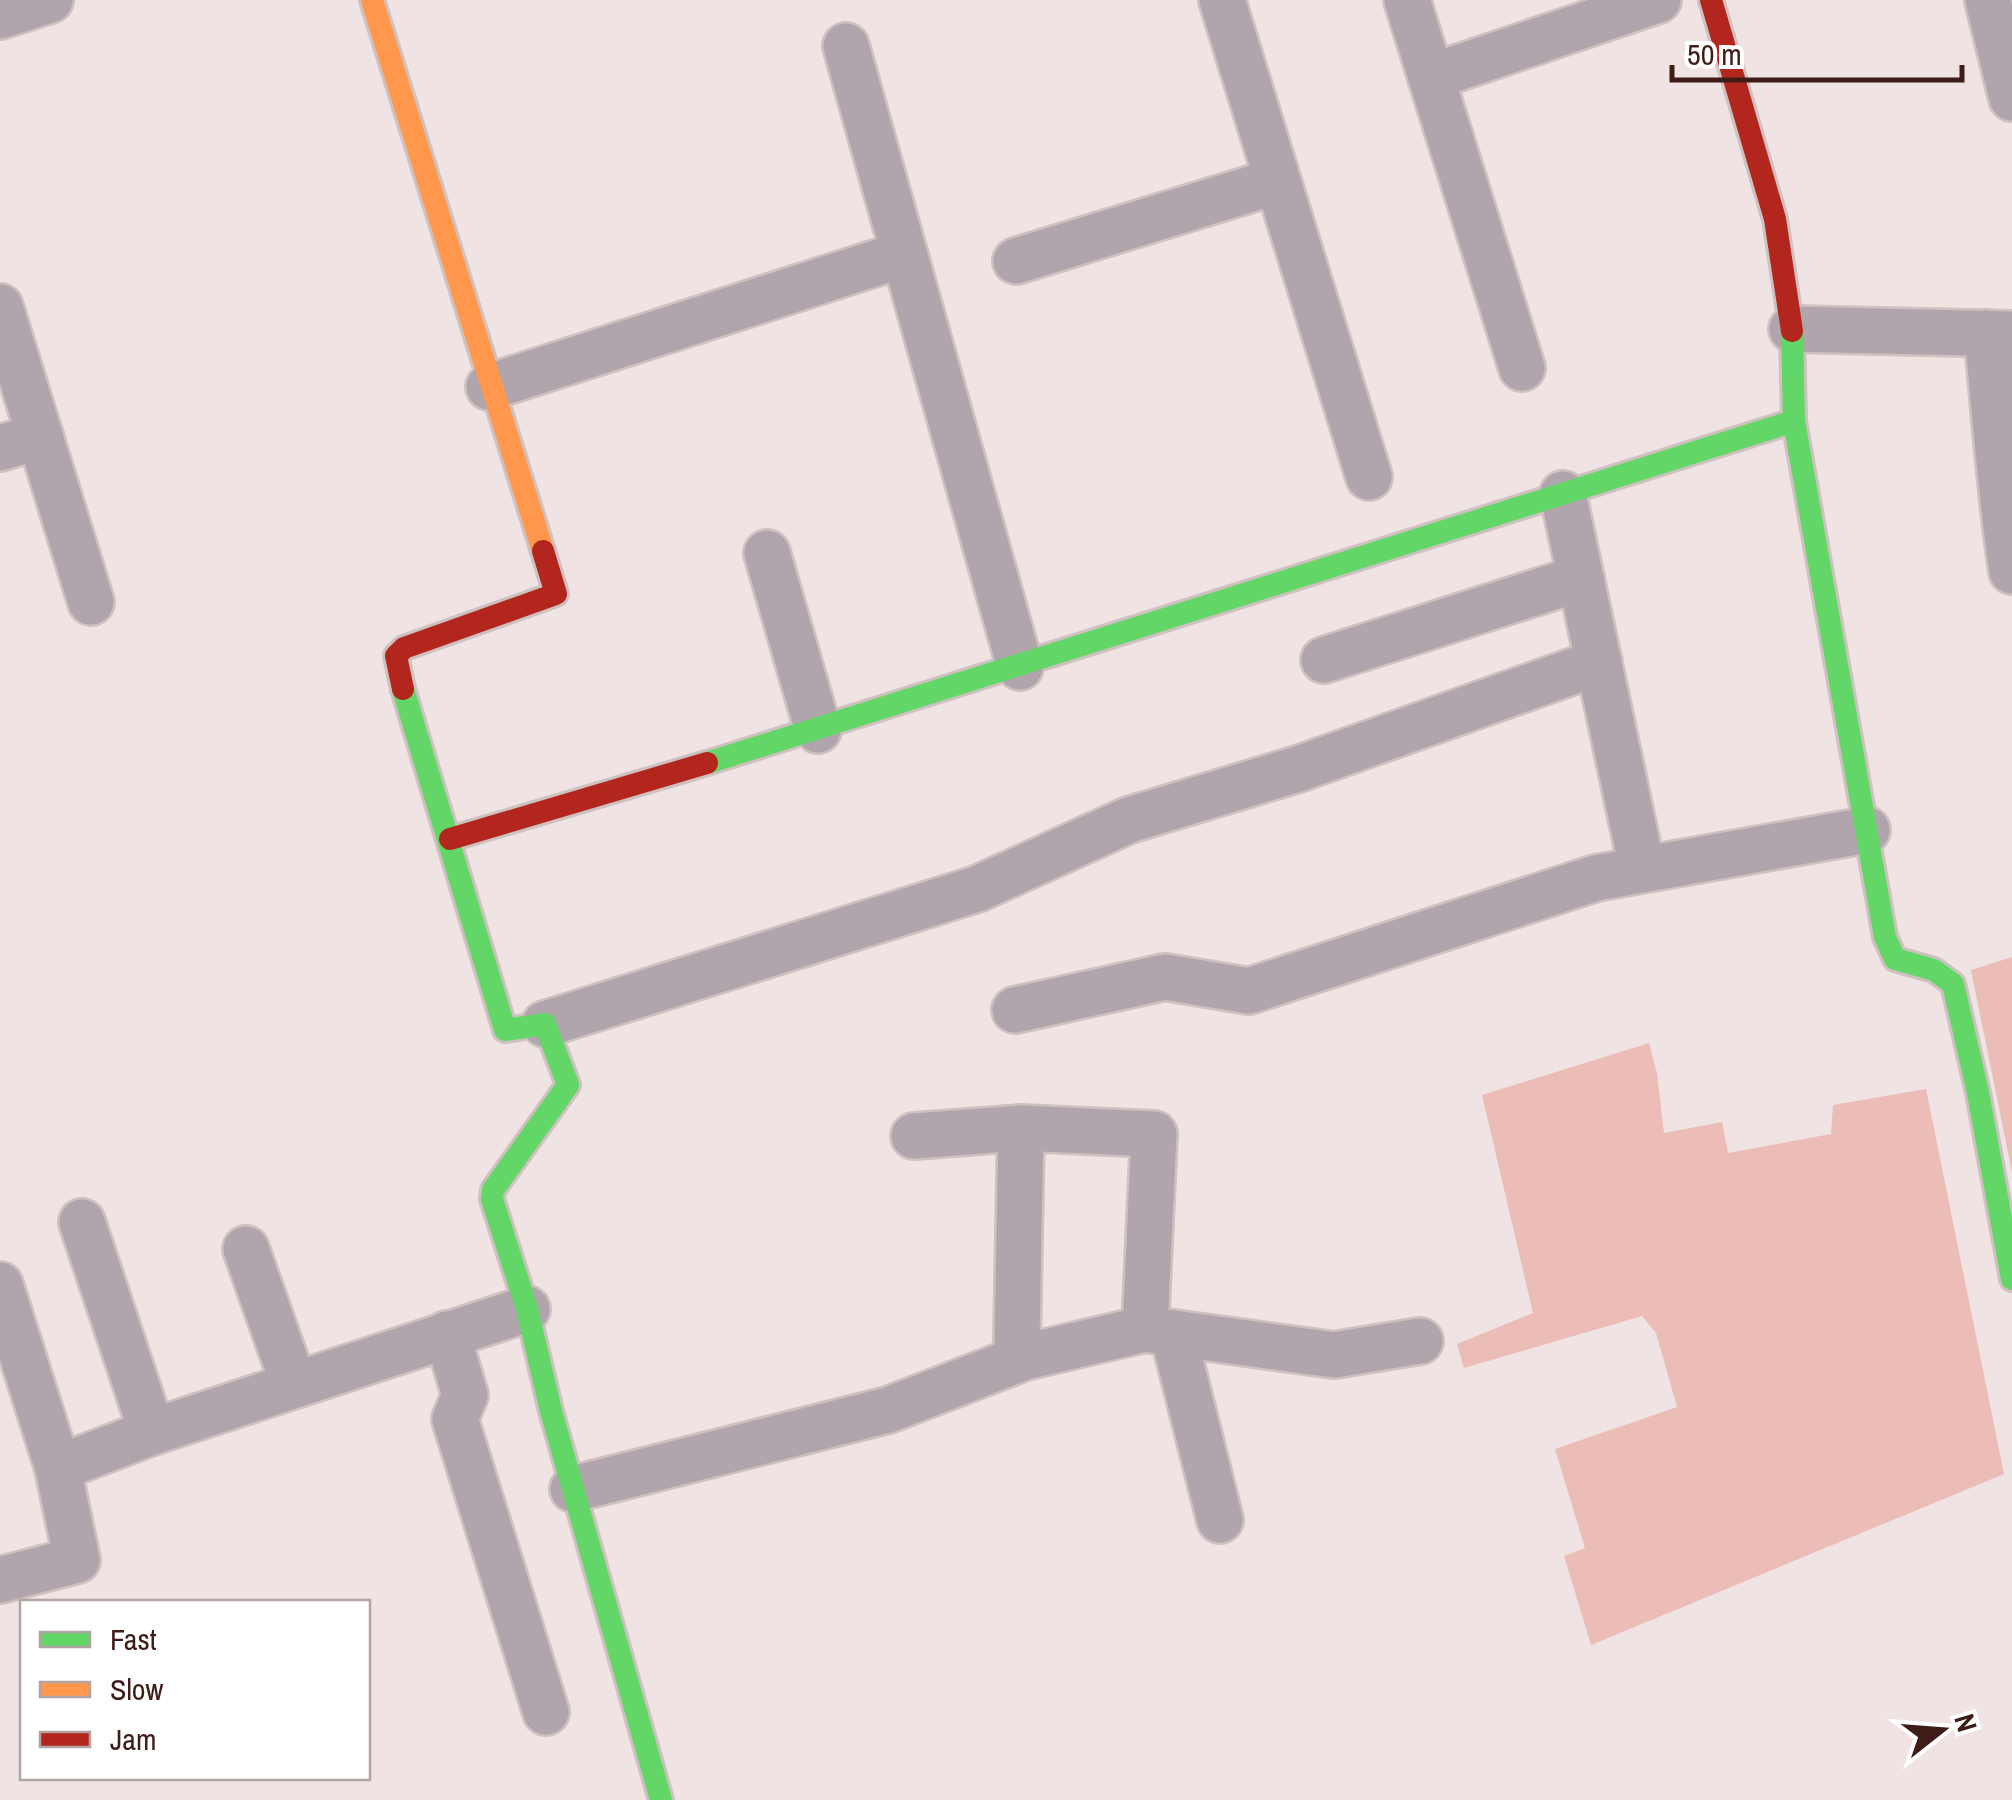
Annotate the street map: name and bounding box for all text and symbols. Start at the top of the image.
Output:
scale bar [1672,20,1962,82]
text: 50 m [1687,34,1742,74]
legend [20,1600,370,1780]
text: Fast [110,1619,157,1659]
text: Slow [110,1669,164,1709]
north arrow [1892,1680,1992,1780]
text: N [1945,1709,1987,1736]
text: Jam [110,1719,156,1759]

